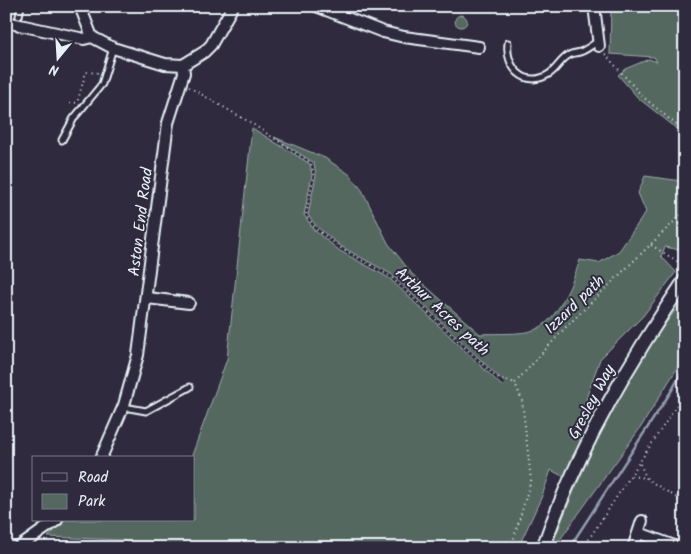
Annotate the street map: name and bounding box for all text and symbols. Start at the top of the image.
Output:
north arrow [32,32,82,82]
text: N [47,58,62,81]
street label: Aston End Road [122,165,160,278]
street label: Arthur Acres path [389,261,495,363]
street label: Izzard path [539,270,611,340]
street label: Gresley Way [562,360,622,444]
legend [32,456,195,522]
text: Road [78,466,109,490]
text: Park [78,490,106,514]

